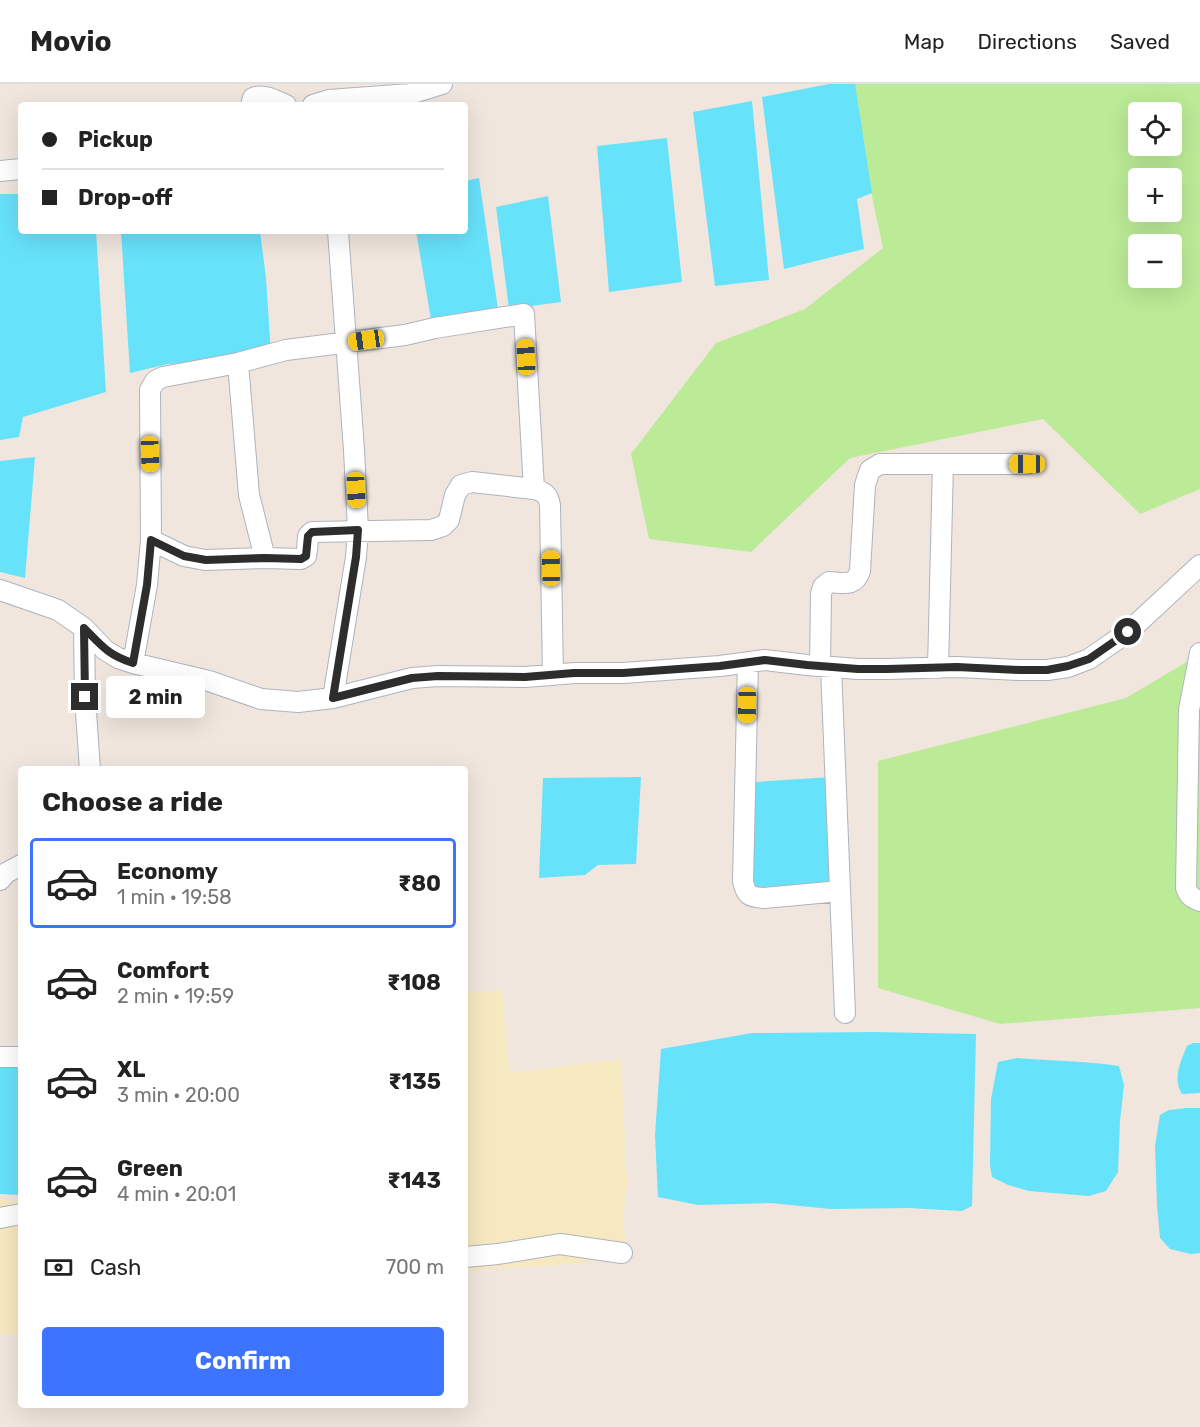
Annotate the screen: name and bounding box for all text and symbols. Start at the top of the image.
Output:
text: Movio [30,25,112,58]
text: Map [904,29,945,54]
text: Directions [978,29,1077,54]
text: Saved [1110,29,1170,54]
map controls [1128,102,1182,288]
button: locate [1128,102,1182,156]
text: Pickup [78,126,153,153]
button: + [1128,168,1182,222]
text: Drop-off [78,184,173,211]
button: − [1128,234,1182,288]
car [347,329,385,351]
car [516,339,536,375]
car [140,436,160,472]
car [1009,455,1045,473]
car [346,472,366,508]
car [542,550,560,586]
route start [1114,618,1141,645]
callout: 2 min [106,676,205,718]
route end [71,683,98,710]
text: 2 min [128,685,183,709]
car [738,687,756,723]
text: Choose a ride [42,786,223,818]
icon: car [45,856,99,910]
text: Economy [117,858,218,885]
text: ₹80 [398,870,441,897]
text: 1 min · 19:58 [117,885,232,909]
icon: car [45,955,99,1009]
text: Comfort [117,957,209,984]
text: ₹108 [387,969,441,996]
text: 2 min · 19:59 [117,984,234,1008]
icon: car [45,1054,99,1108]
text: XL [117,1056,145,1083]
text: ₹135 [388,1068,441,1095]
text: 3 min · 20:00 [117,1083,240,1107]
icon: car [45,1153,99,1207]
text: Green [117,1155,183,1182]
text: ₹143 [387,1167,441,1194]
text: 4 min · 20:01 [117,1182,236,1206]
icon: cash [42,1251,75,1284]
text: Cash [90,1254,141,1281]
text: 700 m [386,1255,444,1279]
button: Confirm [42,1327,444,1396]

